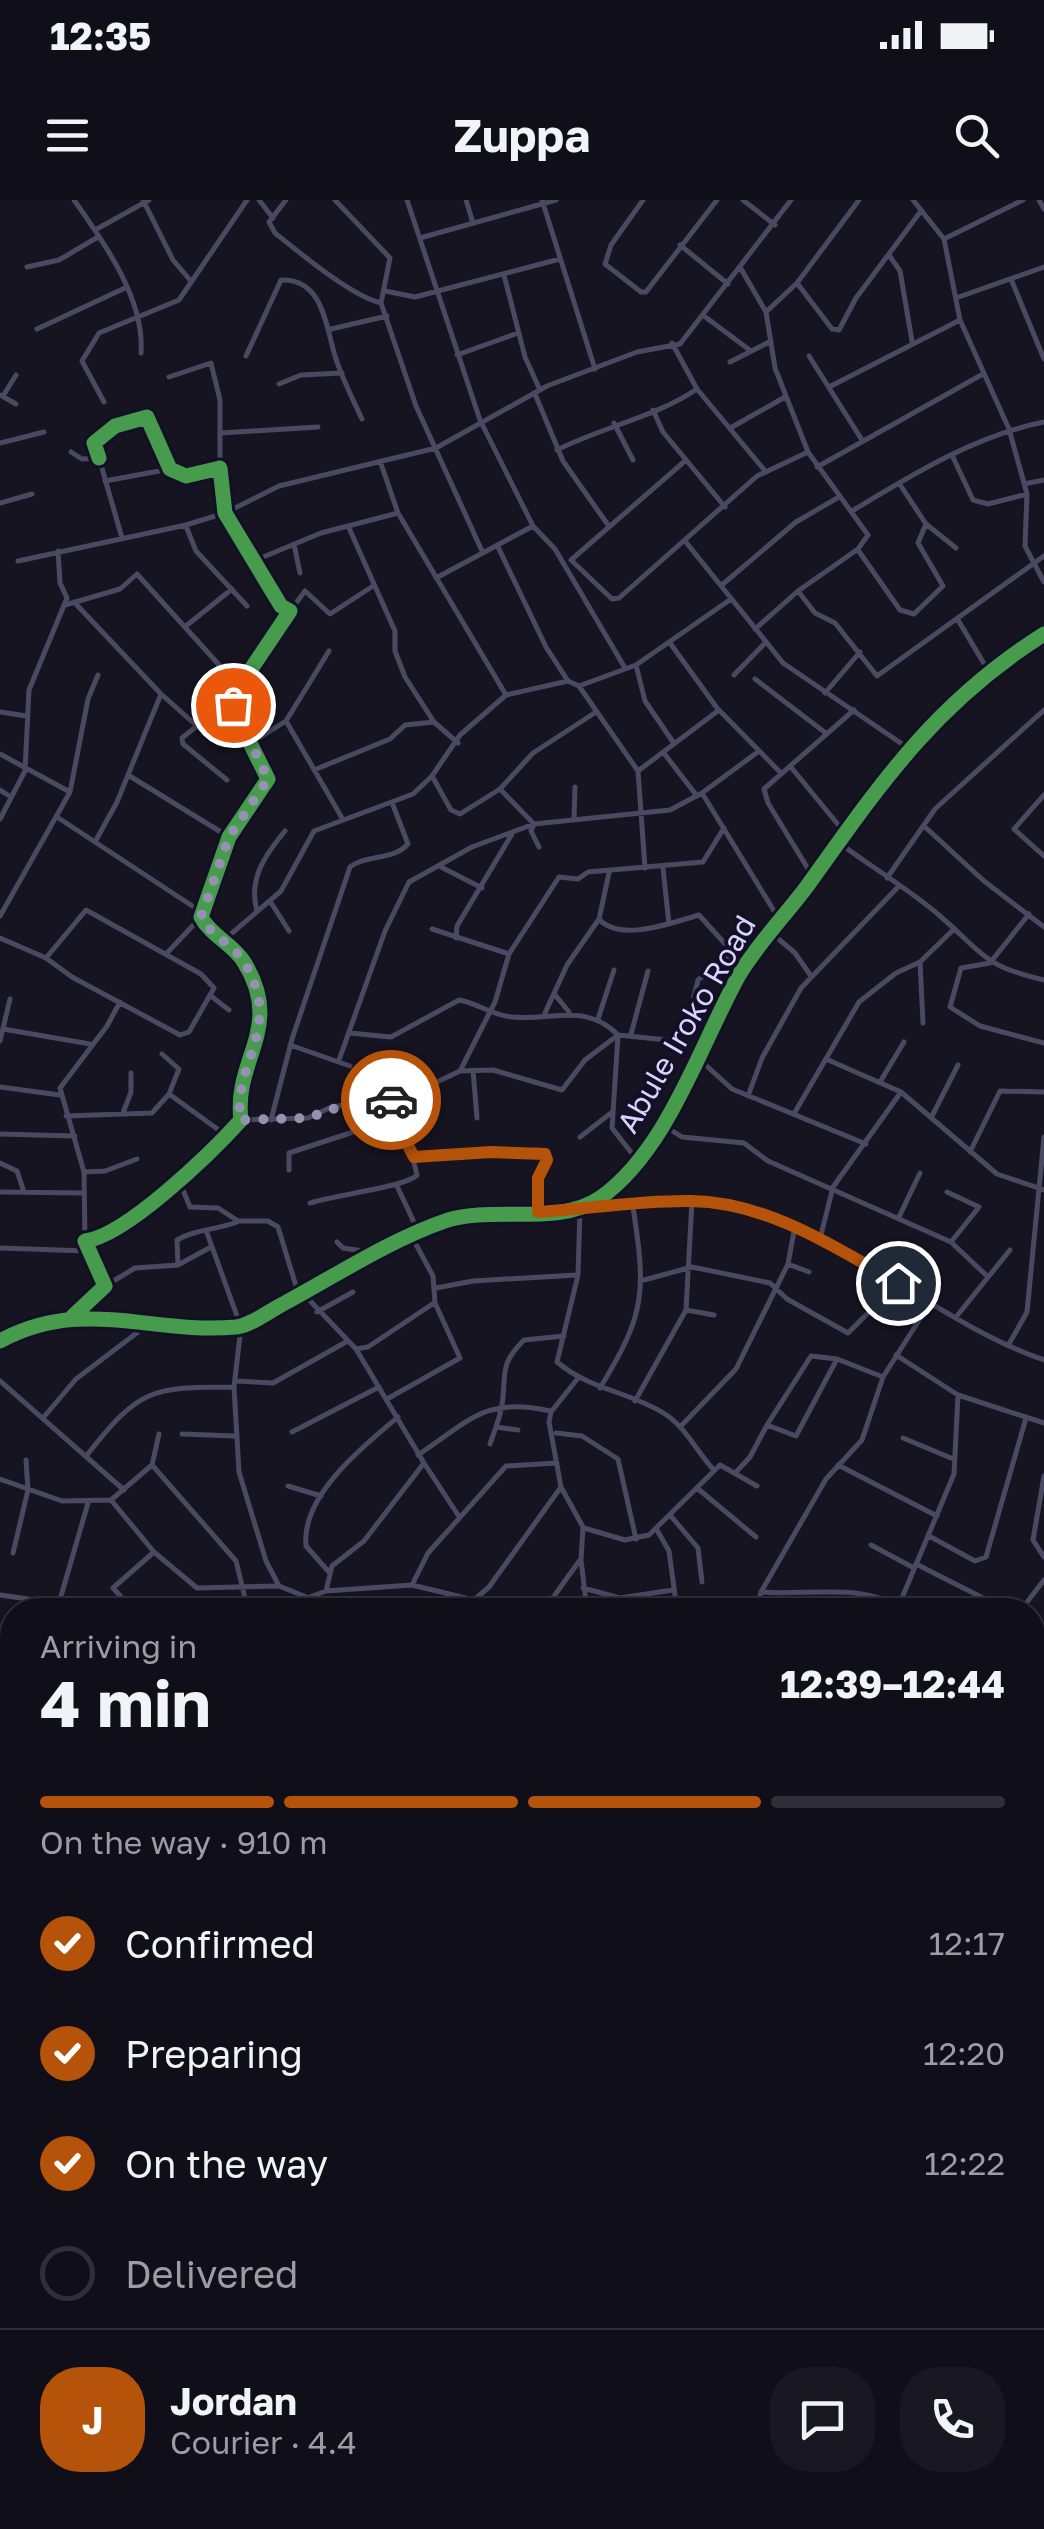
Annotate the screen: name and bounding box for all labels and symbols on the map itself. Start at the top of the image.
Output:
pin [191,663,276,748]
street label: Abule Iroko Road [609,909,763,1139]
courier [341,1050,441,1150]
pin [856,1241,941,1326]

